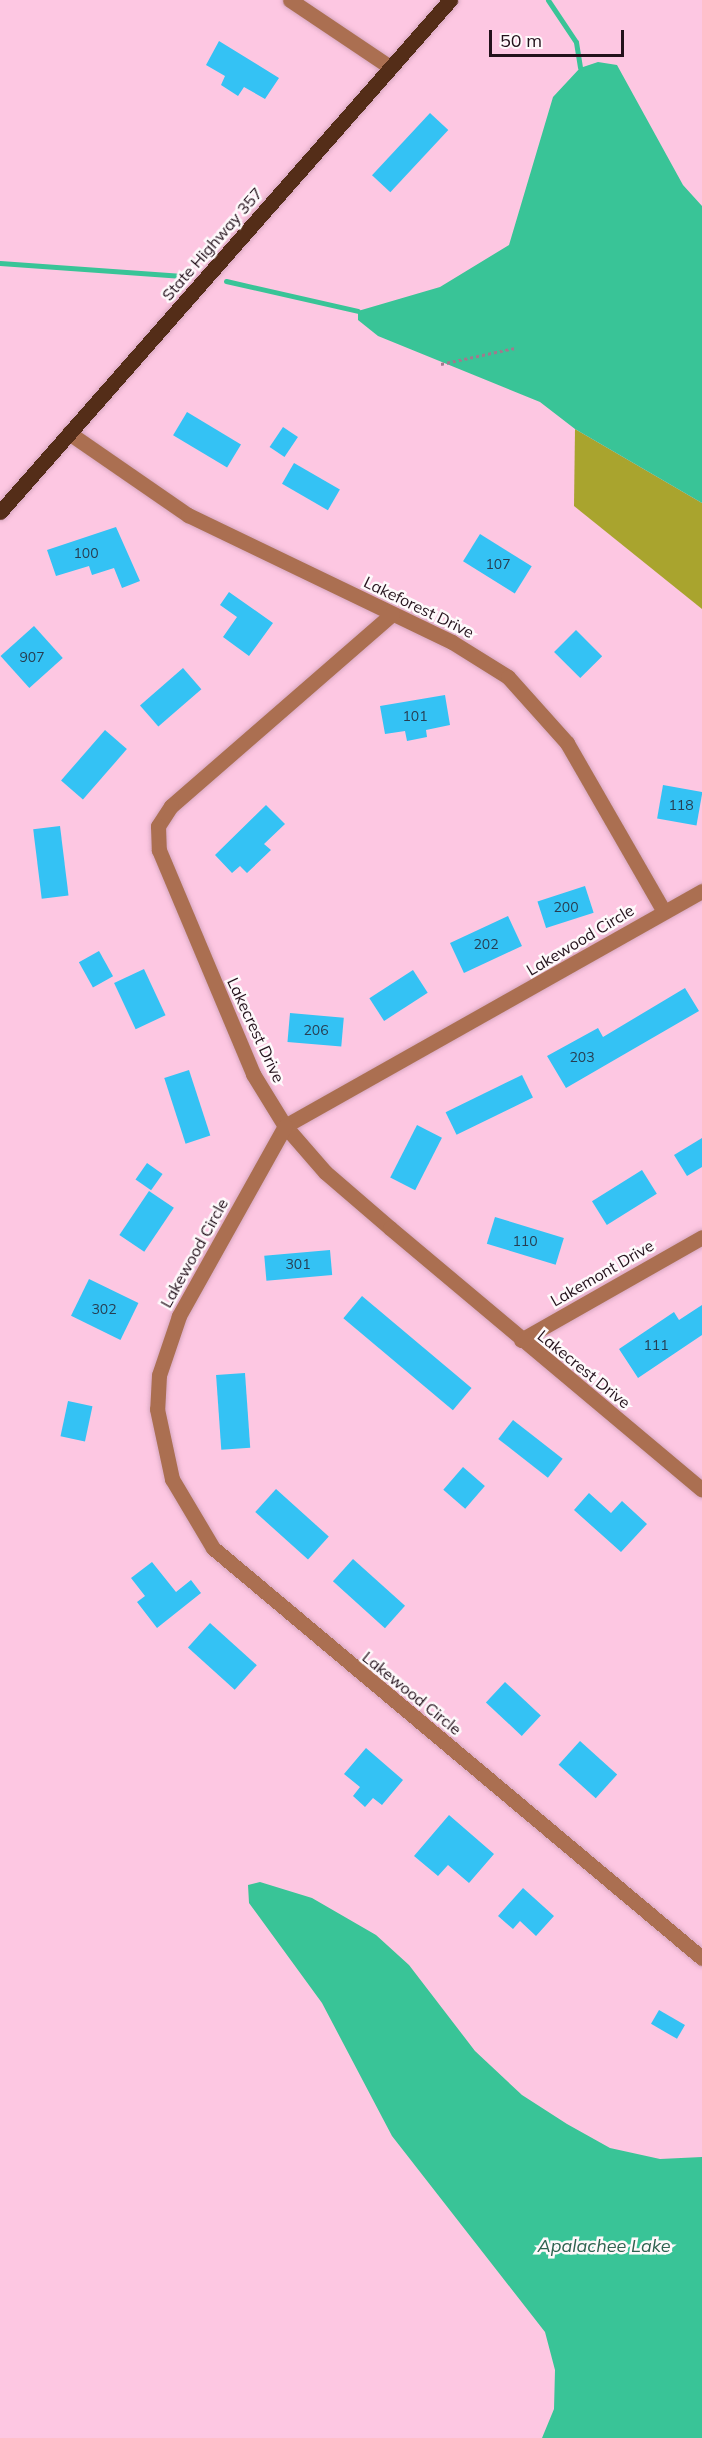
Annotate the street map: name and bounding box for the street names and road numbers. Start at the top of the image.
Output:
street label: State Highway 357 [158,184,266,304]
street label: Lakeforest Drive [361,572,477,642]
street label: Lakewood Circle [523,900,637,980]
street label: Lakecrest Drive [223,974,289,1086]
street label: Lakewood Circle [156,1195,232,1311]
street label: Lakemont Drive [547,1236,657,1310]
street label: Lakecrest Drive [534,1326,634,1412]
street label: Lakewood Circle [359,1647,465,1739]

